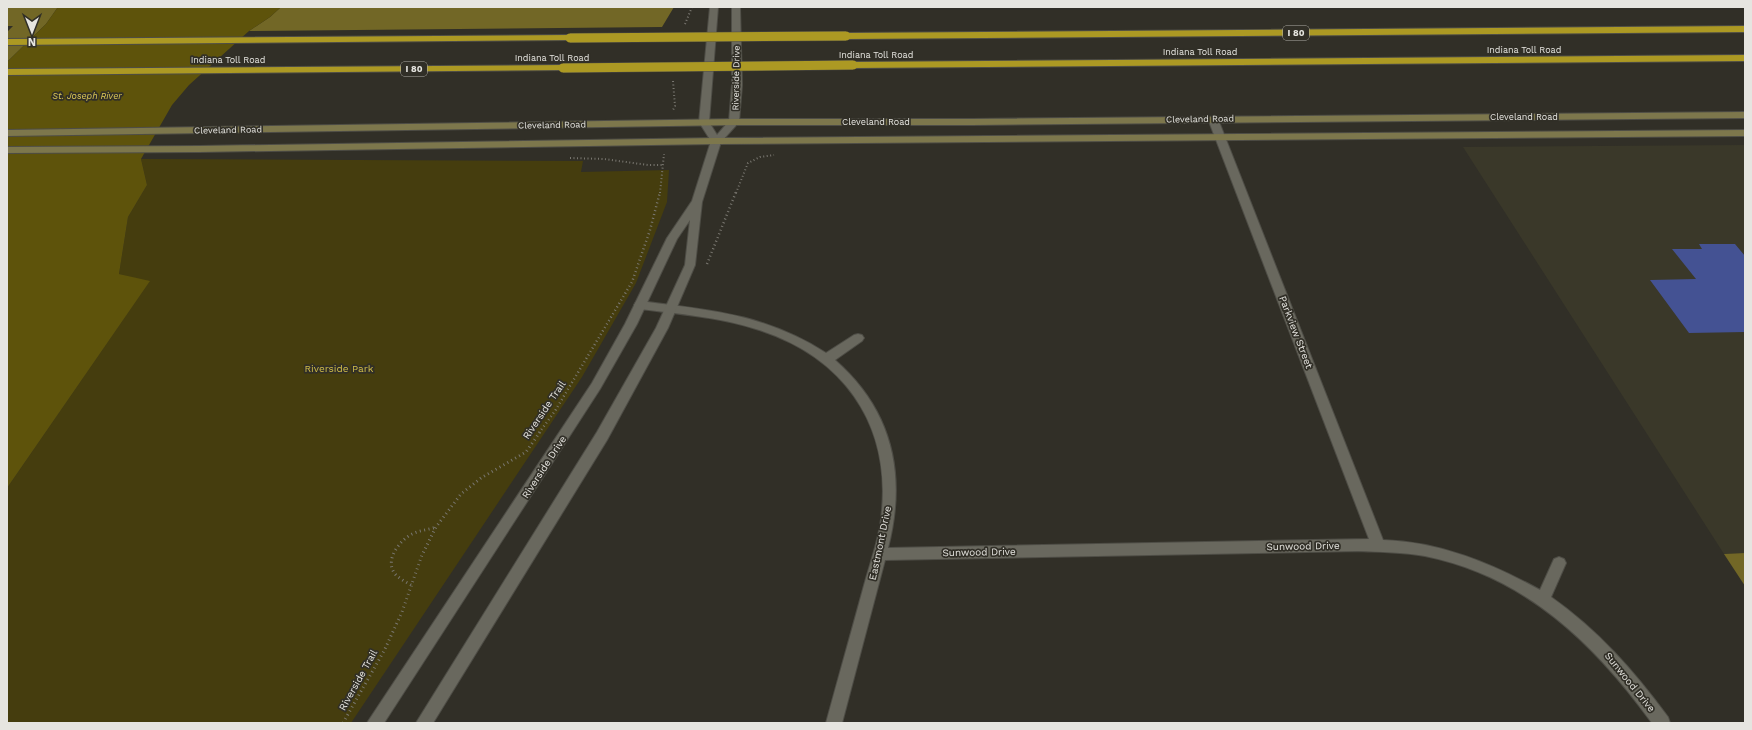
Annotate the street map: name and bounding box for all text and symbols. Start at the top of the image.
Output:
north arrow [12,12,52,52]
road number: I 80 [1283,26,1309,40]
text: N [28,35,36,48]
street label: Riverside Drive [730,45,742,111]
street label: Indiana Toll Road [1487,45,1561,55]
street label: Indiana Toll Road [1163,47,1237,57]
street label: Indiana Toll Road [839,50,913,60]
street label: Indiana Toll Road [515,53,589,63]
street label: Indiana Toll Road [191,55,265,65]
road number: I 80 [401,62,427,76]
water label: St. Joseph River [52,91,122,101]
street label: Cleveland Road [1490,112,1558,122]
street label: Cleveland Road [1166,113,1234,125]
street label: Cleveland Road [842,117,910,127]
street label: Cleveland Road [518,119,586,131]
street label: Cleveland Road [194,124,262,136]
street label: Parkview Street [1277,294,1315,371]
park label: Riverside Park [305,363,374,374]
street label: Riverside Trail [520,379,568,441]
street label: Riverside Drive [520,433,568,500]
street label: Eastmont Drive [867,505,893,581]
street label: Sunwood Drive [1266,540,1340,552]
street label: Sunwood Drive [942,546,1016,558]
street label: Riverside Trail [337,648,379,712]
street label: Sunwood Drive [1603,650,1658,714]

